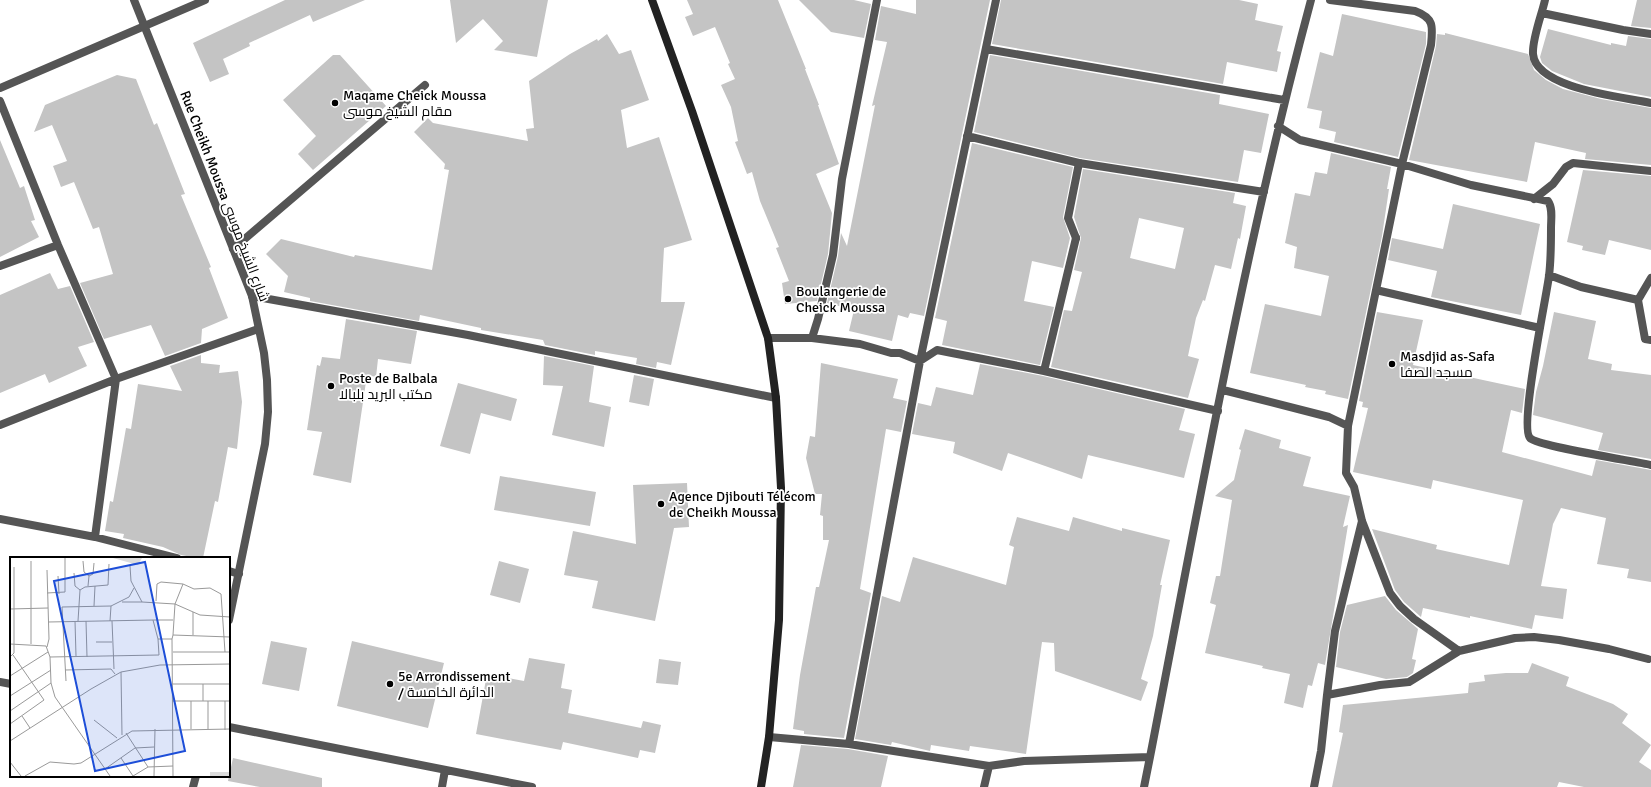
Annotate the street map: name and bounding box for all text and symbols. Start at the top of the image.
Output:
place label: Maqame Cheick Moussa مقام الشيخ موسى [343,87,486,121]
street label: Rue Cheikh Moussa شارع الشيخ موسى [176,88,273,304]
marker: Maqame Cheick Moussa مقام الشيخ موسى [330,98,340,108]
place label: Boulangerie de Cheick Moussa [796,283,886,316]
marker: Boulangerie de Cheick Moussa [783,294,793,304]
place label: Masdjid as-Safa مسجد الصفا [1400,348,1495,381]
marker: Masdjid as-Safa مسجد الصفا [1387,359,1397,369]
place label: Poste de Balbala مكتب البريد بلبالا [339,370,438,403]
marker: Poste de Balbala مكتب البريد بلبالا [326,381,336,391]
place label: Agence Djibouti Télécom de Cheikh Moussa [669,488,816,521]
marker: Agence Djibouti Télécom de Cheikh Moussa [656,499,666,509]
inset map [10,557,230,777]
place label: 5e Arrondissement / الدائرة الخامسة [398,668,510,701]
marker: 5e Arrondissement / الدائرة الخامسة [385,679,395,689]

